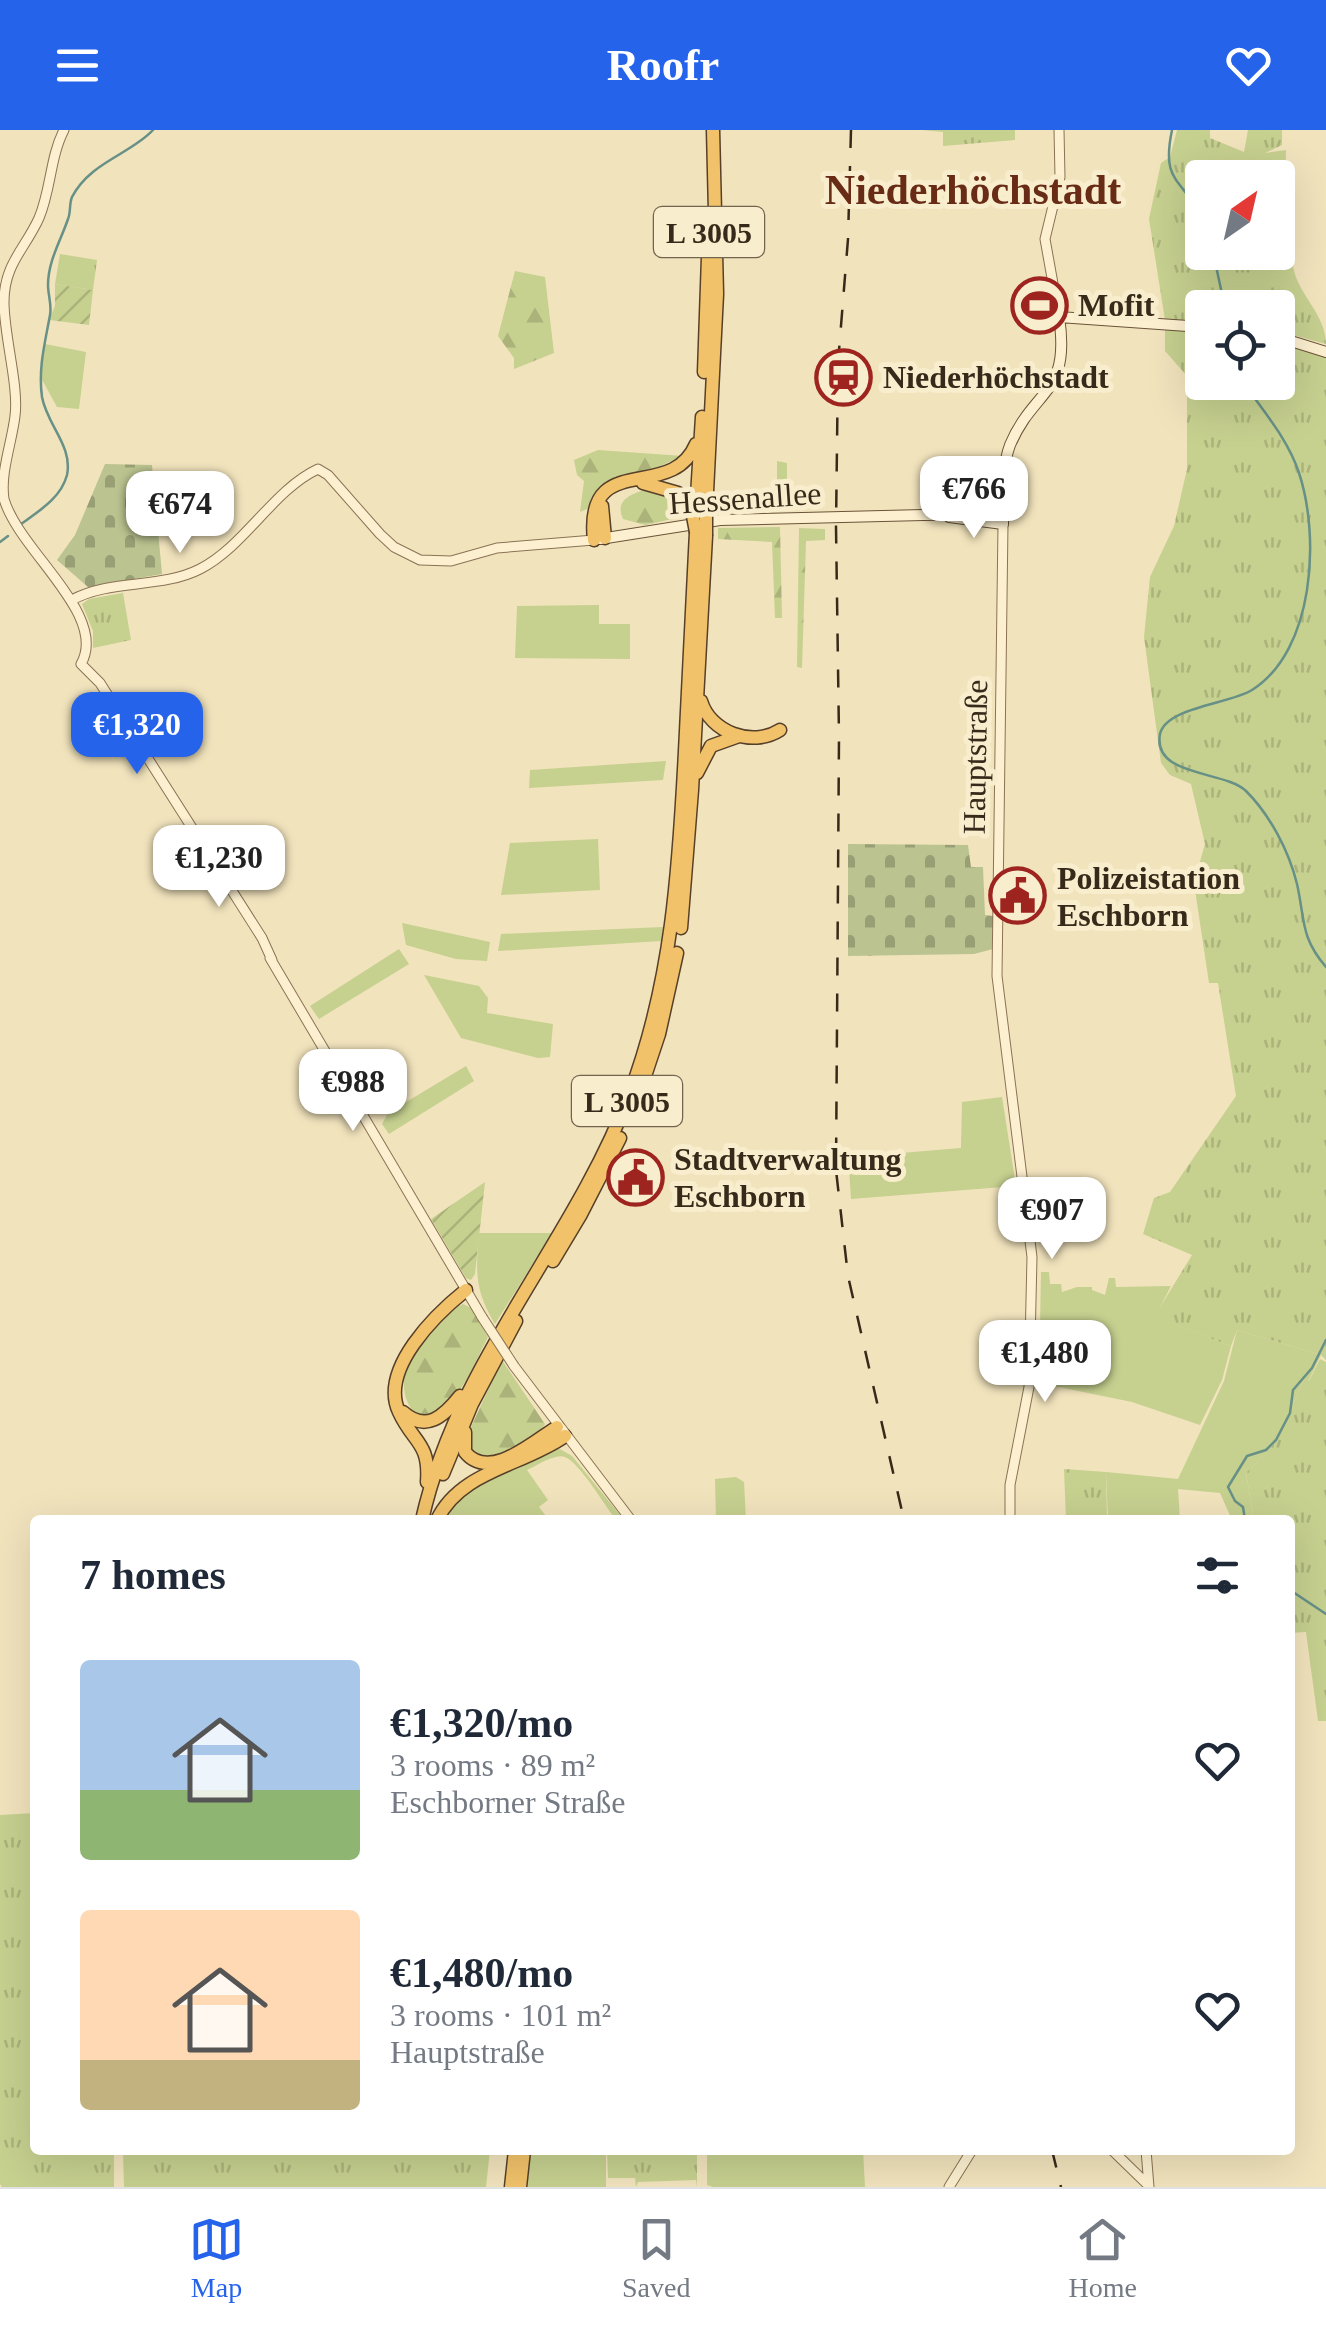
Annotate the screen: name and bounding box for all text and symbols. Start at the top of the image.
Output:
icon: menu [50,38,105,93]
icon: heart [1221,38,1276,93]
text: Roofr [607,40,719,90]
north arrow [1185,160,1295,270]
map controls [1185,160,1295,400]
district label: Niederhöchstadt [825,167,1121,213]
road number: L 3005 [654,207,764,257]
sports icon: Mofit [1009,275,1069,335]
place label: Mofit [1078,287,1155,323]
button: locate [1185,290,1295,400]
station icon: Niederhöchstadt [814,347,874,407]
place label: Niederhöchstadt [883,359,1109,395]
pin: €766 [915,456,1033,541]
text: €766 [942,470,1006,506]
pin: €674 [121,471,239,556]
street label: Hessenallee [668,475,822,521]
text: €674 [148,485,212,521]
street label: Hauptstraße [956,679,994,835]
pin: €1,320 [56,692,218,777]
text: €1,320 [93,706,181,742]
pin: €1,230 [138,825,300,910]
text: €1,230 [175,839,263,875]
place label: Polizeistation Eschborn [1057,860,1240,933]
public building icon: Polizeistation Eschborn [988,866,1048,926]
pin: €988 [294,1049,412,1134]
text: €988 [321,1063,385,1099]
road number: L 3005 [572,1076,682,1126]
place label: Stadtverwaltung Eschborn [674,1141,902,1214]
public building icon: Stadtverwaltung Eschborn [605,1147,665,1207]
pin: €907 [993,1177,1111,1262]
text: €907 [1020,1191,1084,1227]
pin: €1,480 [964,1320,1126,1405]
text: €1,480 [1001,1334,1089,1370]
icon: filters [1190,1548,1245,1603]
text: 7 homes [80,1552,226,1598]
icon: home [160,1700,280,1820]
text: €1,320/mo [390,1700,573,1746]
icon: heart [1190,1733,1245,1788]
text: 3 rooms · 89 m² [390,1747,595,1783]
text: Eschborner Straße [390,1784,625,1820]
icon: home [160,1950,280,2070]
text: €1,480/mo [390,1950,573,1996]
icon: heart [1190,1983,1245,2038]
text: 3 rooms · 101 m² [390,1997,611,2033]
text: Hauptstraße [390,2034,545,2070]
tab: Map [189,2212,244,2304]
tab: Saved [622,2212,690,2304]
tab: Home [1069,2212,1137,2304]

